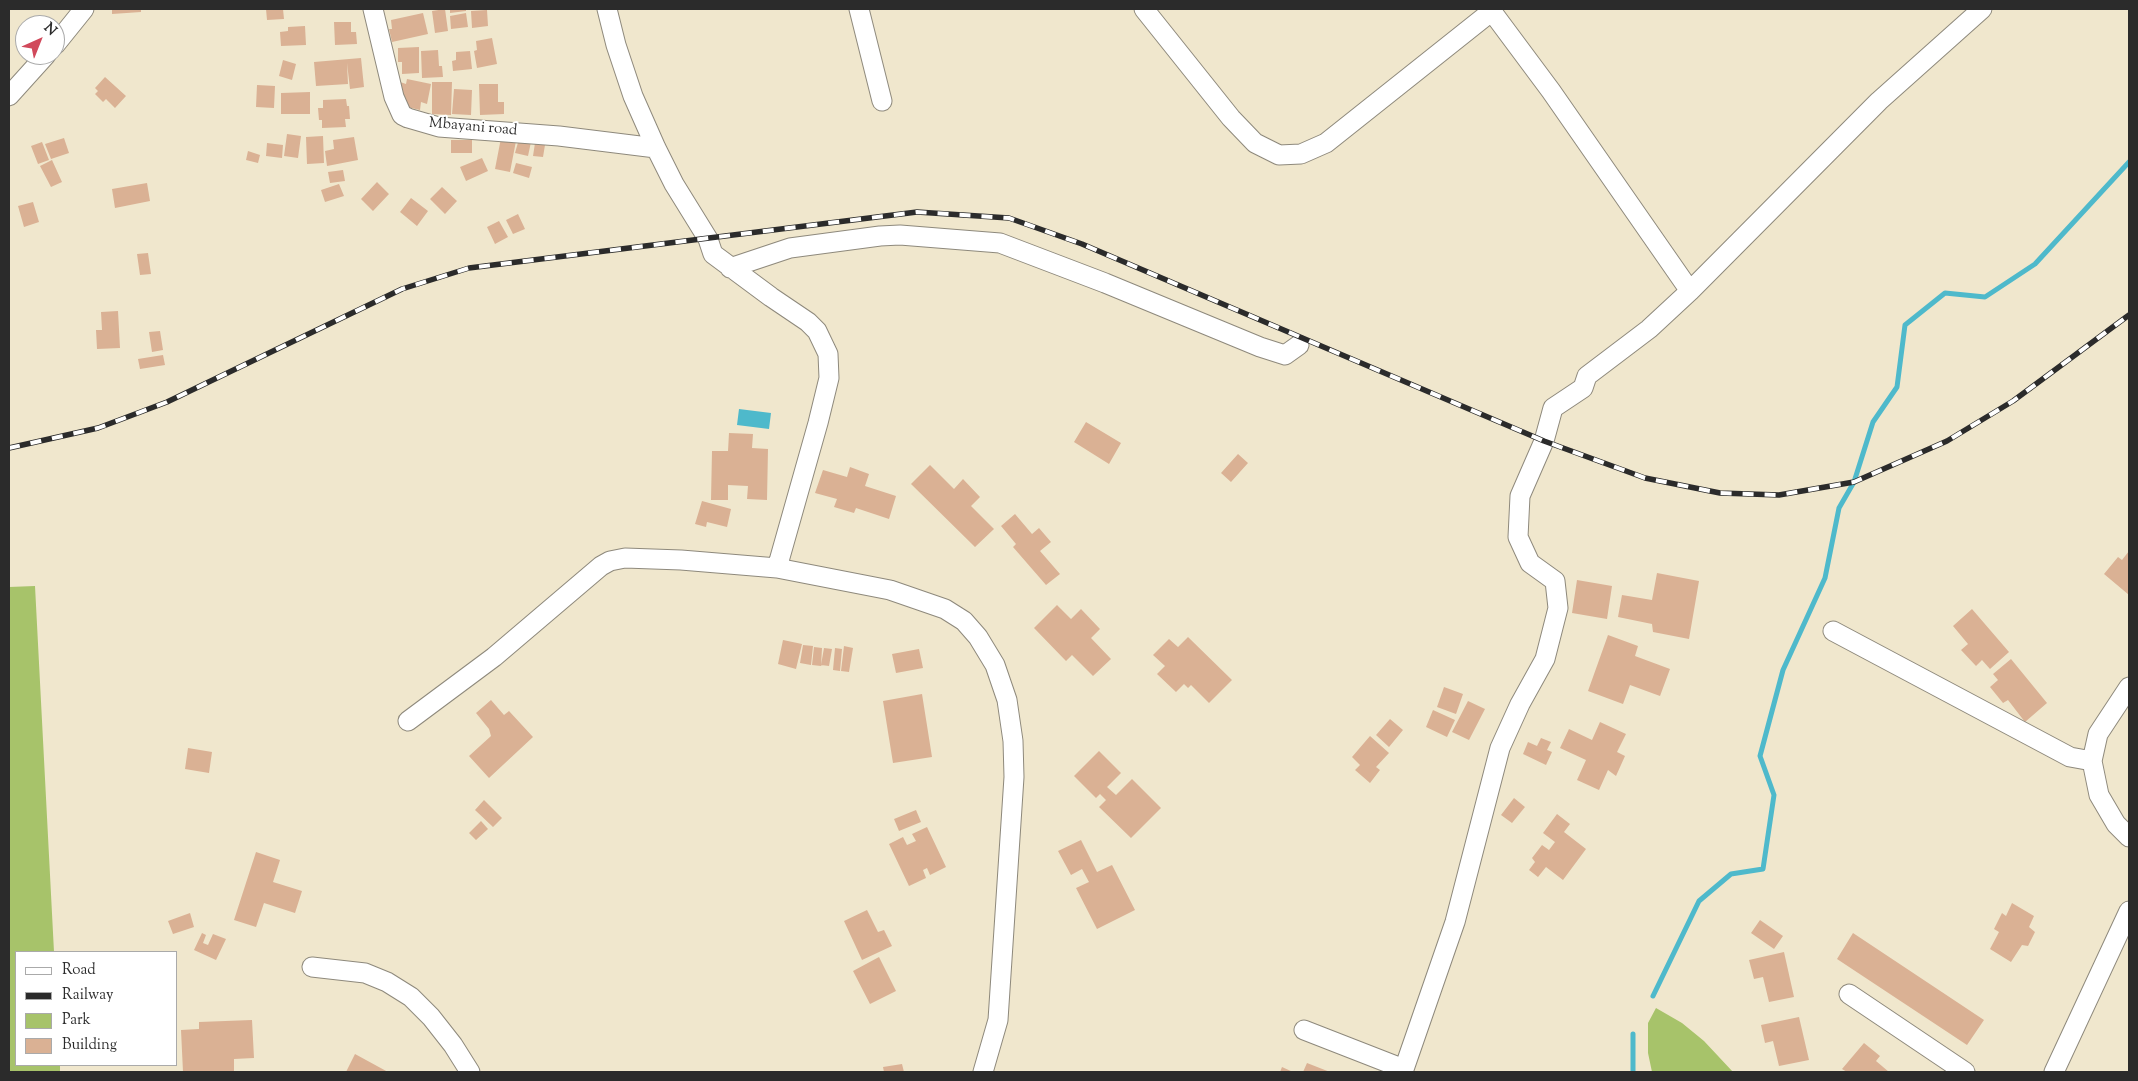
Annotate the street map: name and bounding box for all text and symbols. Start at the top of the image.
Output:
north arrow [15,15,65,65]
text: N [39,19,61,41]
street label: Mbayani road [428,115,518,141]
legend [15,951,178,1066]
text: Road [62,960,96,981]
text: Railway [62,985,113,1006]
text: Park [62,1010,91,1031]
text: Building [62,1035,117,1056]

